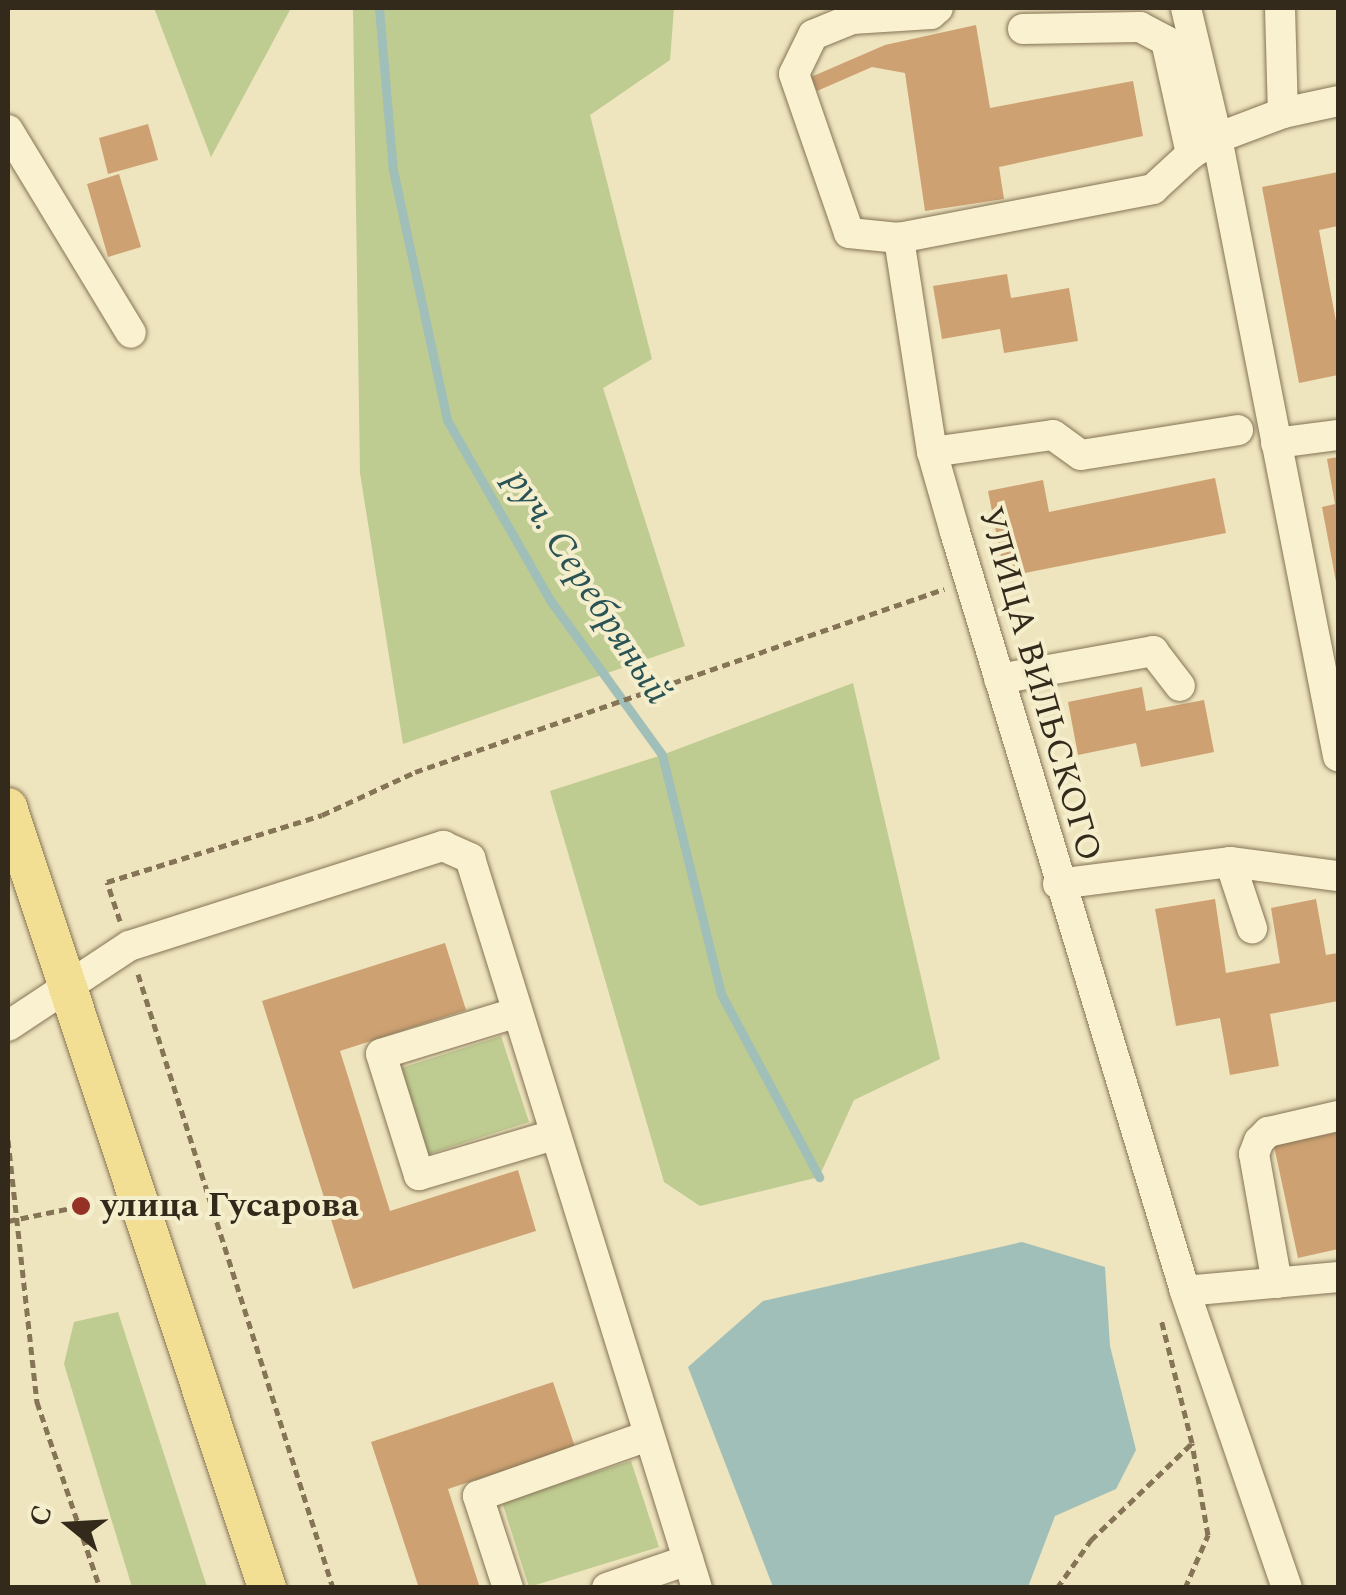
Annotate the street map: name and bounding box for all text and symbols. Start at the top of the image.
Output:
water label: руч. Серебряный [494,461,680,713]
street label: УЛИЦА ВИЛЬСКОГО [968,502,1110,866]
place label: улица Гусарова [101,1185,359,1227]
marker: улица Гусарова [70,1195,92,1217]
north arrow [20,1475,120,1575]
text: С [17,1499,65,1532]

